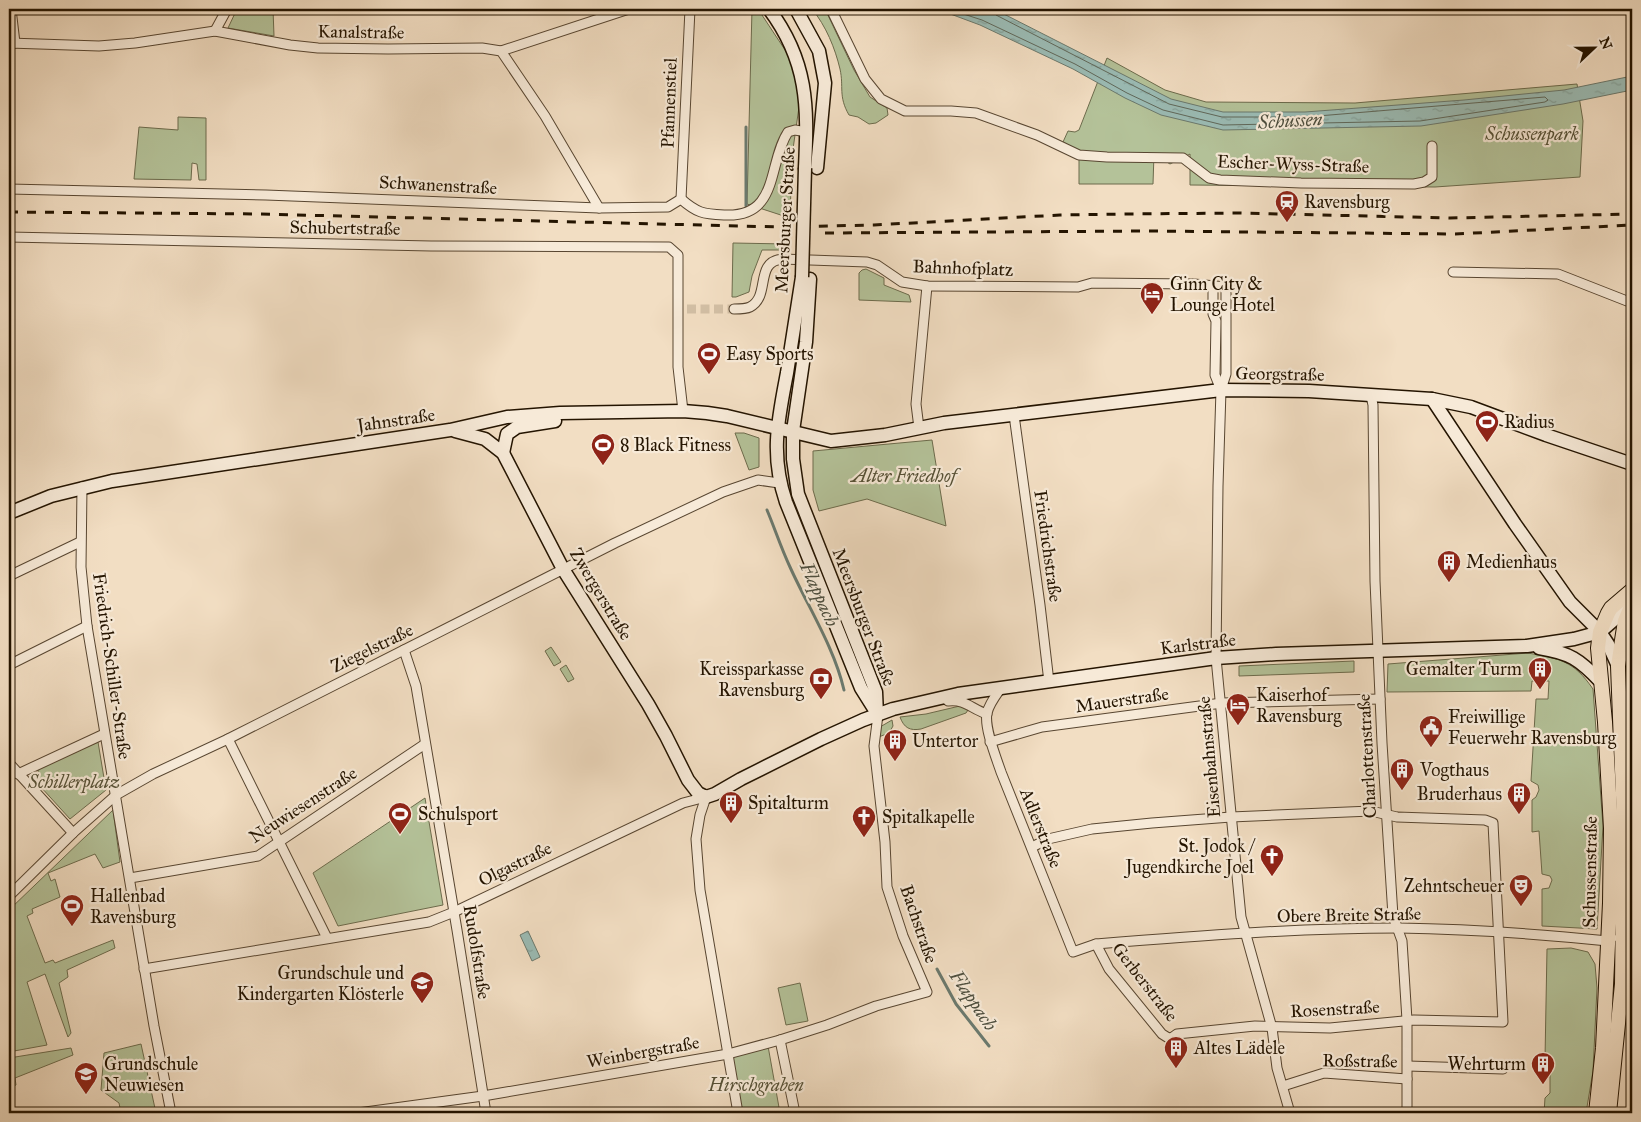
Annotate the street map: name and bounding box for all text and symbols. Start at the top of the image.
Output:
street label: Kanalstraße [317,20,405,44]
north arrow [1568,22,1618,72]
text: N [1595,35,1616,52]
street label: Pfannenstiel [656,57,682,149]
water label: Schussen [1256,107,1323,134]
park label: Schussenpark [1484,123,1579,146]
street label: Meersburger Straße [770,146,801,294]
street label: Escher-Wyss-Straße [1216,150,1370,178]
street label: Schwanenstraße [378,171,498,199]
station icon: Ravensburg [1274,189,1300,223]
place label: Ravensburg [1304,191,1390,214]
street label: Schubertstraße [289,216,401,240]
street label: Bahnhofplatz [912,255,1014,281]
place label: Ginn City & Lounge Hotel [1170,273,1275,317]
hotel icon: Ginn City & Lounge Hotel [1139,281,1165,315]
sports icon: Easy Sports [696,341,722,375]
place label: Easy Sports [726,343,814,365]
street label: Georgstraße [1235,362,1325,387]
street label: Jahnstraße [354,404,436,438]
sports icon: Radius [1474,409,1500,443]
place label: Radius [1504,411,1554,433]
sports icon: 8 Black Fitness [590,432,616,466]
place label: 8 Black Fitness [620,434,731,456]
park label: Alter Friedhof [849,465,962,487]
street label: Friedrichstraße [1029,489,1067,603]
street label: Zwergerstraße [564,544,637,645]
street label: Meersburger Straße [827,545,900,690]
building icon: Medienhaus [1436,549,1462,583]
place label: Medienhaus [1466,551,1557,573]
water label: Flappach [794,557,844,630]
street label: Friedrich-Schiller-Straße [88,571,136,761]
street label: Ziegelstraße [327,619,417,678]
street label: Karlstraße [1159,628,1237,660]
building icon: Gemalter Turm [1527,656,1553,690]
place label: Kreissparkasse Ravensburg [699,658,805,702]
place label: Gemalter Turm [1406,658,1522,680]
bank icon: Kreissparkasse Ravensburg [808,666,834,700]
street label: Mauerstraße [1074,683,1170,717]
place label: Kaiserhof Ravensburg [1256,684,1342,728]
hotel icon: Kaiserhof Ravensburg [1225,692,1251,726]
street label: Charlottenstraße [1353,693,1381,819]
street label: Eisenbahnstraße [1193,695,1225,819]
place label: Freiwillige Feuerwehr Ravensburg [1448,706,1617,750]
public building icon: Freiwillige Feuerwehr Ravensburg [1418,714,1444,748]
building icon: Untertor [882,728,908,762]
place label: Untertor [912,730,979,752]
building icon: Vogthaus [1389,757,1415,791]
place label: Vogthaus [1419,759,1489,782]
street label: Neuwiesenstraße [245,762,361,848]
park label: Schillerplatz [27,771,120,794]
building icon: Bruderhaus [1506,781,1532,815]
place label: Bruderhaus [1417,783,1502,805]
street label: Adlerstraße [1015,784,1067,871]
building icon: Spitalturm [718,790,744,824]
place label: Spitalturm [748,792,829,814]
sports icon: Schulsport [387,801,413,835]
place label: Schulsport [418,803,499,825]
church icon: Spitalkapelle [851,804,877,838]
place label: Spitalkapelle [882,806,975,828]
street label: Schussenstraße [1578,816,1602,928]
place label: St. Jodok / Jugendkirche Joel [1123,835,1256,879]
street label: Olgastraße [475,837,556,892]
church icon: St. Jodok / Jugendkirche Joel [1259,843,1285,877]
theatre icon: Zehntscheuer [1508,873,1534,907]
place label: Zehntscheuer [1404,875,1504,897]
street label: Bachstraße [895,882,943,966]
place label: Hallenbad Ravensburg [90,885,176,929]
sports icon: Hallenbad Ravensburg [59,893,85,927]
street label: Rudolfstraße [459,903,495,1001]
street label: Obere Breite Straße [1277,903,1421,927]
street label: Gerberstraße [1107,938,1183,1026]
place label: Grundschule und Kindergarten Klösterle [237,962,404,1006]
water label: Flappach [944,965,1002,1036]
school or university icon: Grundschule und Kindergarten Klösterle [409,970,435,1004]
street label: Rosenstraße [1290,996,1380,1022]
street label: Weinbergstraße [585,1031,701,1074]
building icon: Altes Lädele [1163,1035,1189,1069]
place label: Altes Lädele [1193,1037,1285,1059]
street label: Roßstraße [1322,1049,1398,1073]
building icon: Wehrturm [1530,1051,1556,1085]
place label: Grundschule Neuwiesen [104,1053,198,1096]
place label: Wehrturm [1448,1053,1526,1075]
school or university icon: Grundschule Neuwiesen [73,1061,99,1095]
park label: Hirschgraben [707,1074,804,1096]

